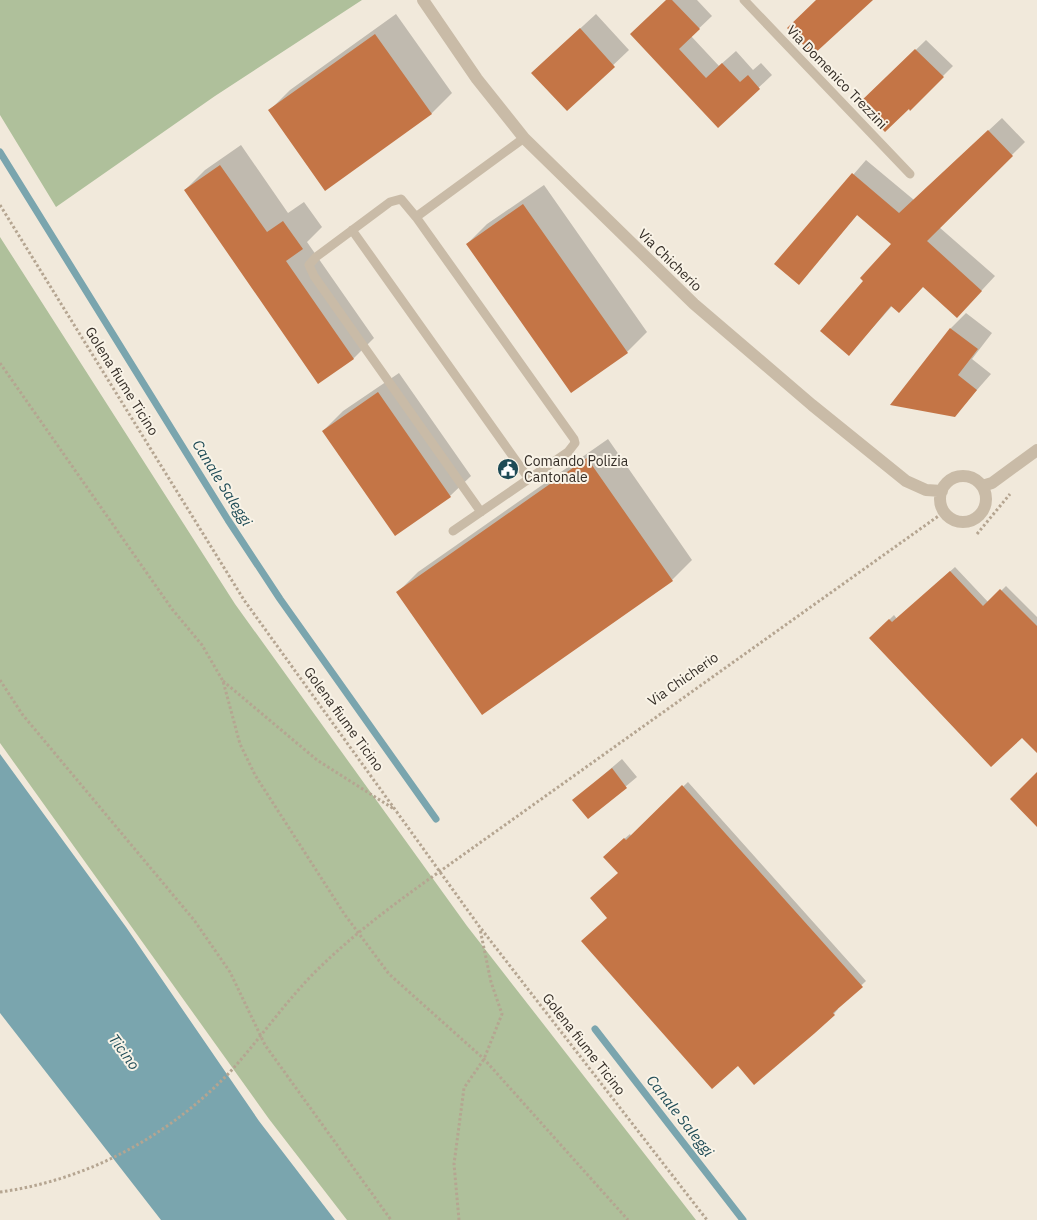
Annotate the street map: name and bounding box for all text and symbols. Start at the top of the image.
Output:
street label: Via Domenico Trezzini [783,21,891,133]
street label: Via Chicherio [634,225,706,295]
street label: Golena fiume Ticino [81,323,163,439]
water label: Canale Saleggi [188,436,257,529]
place label: Comando Polizia Cantonale [524,452,629,486]
public building icon: Comando Polizia Cantonale [496,457,520,481]
street label: Via Chicherio [644,648,722,710]
street label: Golena fiume Ticino [300,663,388,775]
street label: Golena fiume Ticino [539,989,630,1099]
water label: Ticino [105,1030,144,1074]
water label: Canale Saleggi [643,1071,718,1160]

